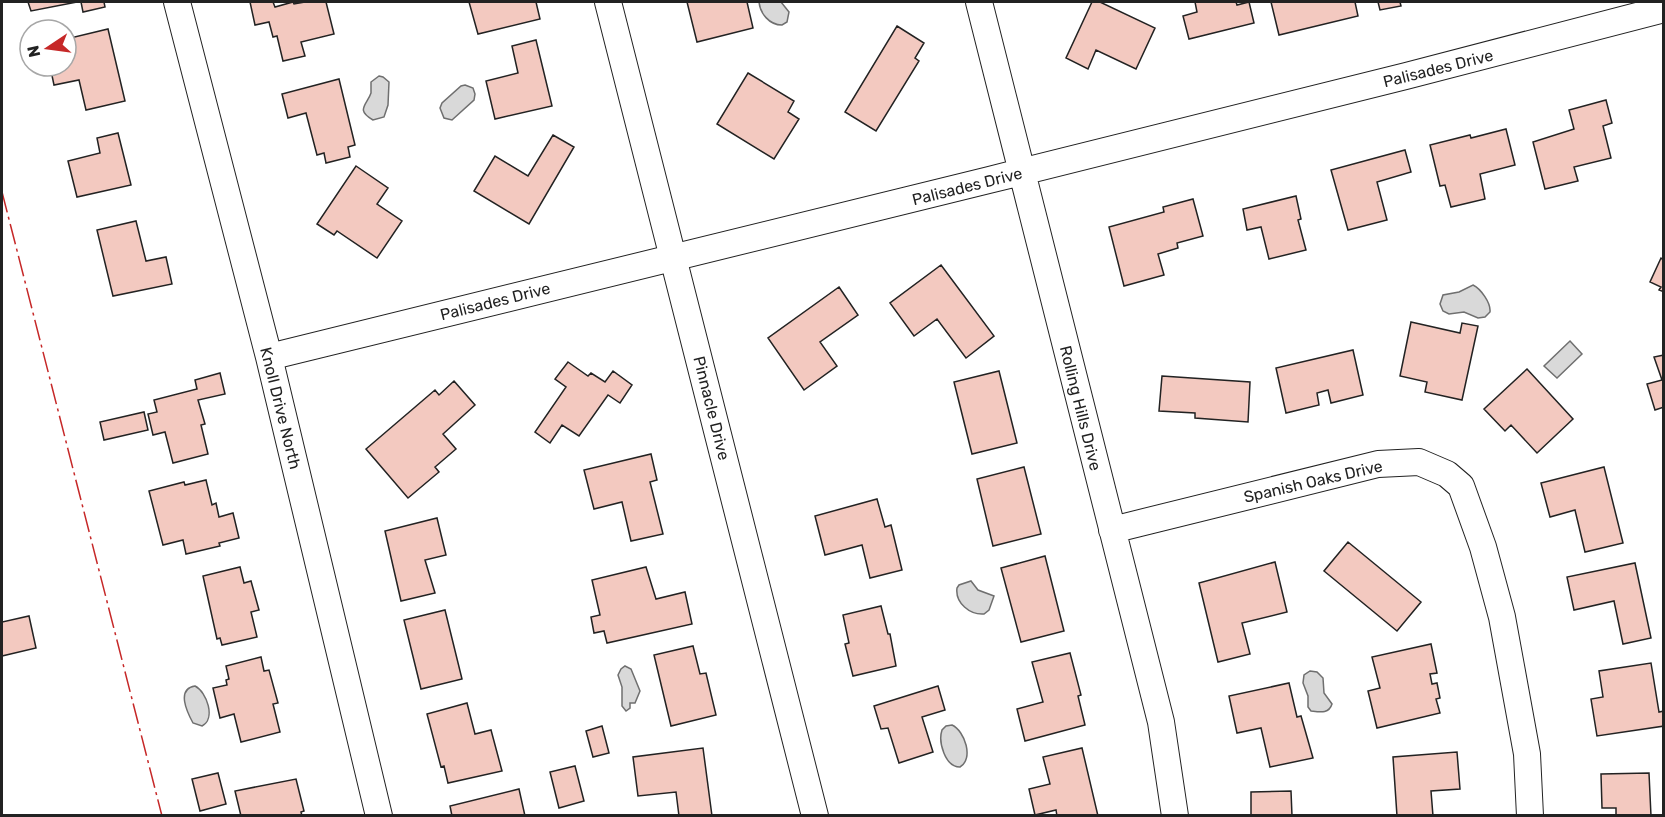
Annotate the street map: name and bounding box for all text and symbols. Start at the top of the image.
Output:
north arrow [18,18,78,78]
text: N [23,44,44,59]
street label: Palisades Drive [1381,46,1495,91]
street label: Palisades Drive [910,164,1024,209]
street label: Palisades Drive [438,279,552,324]
street label: Rolling Hills Drive [1056,344,1105,473]
street label: Knoll Drive North [256,345,305,471]
street label: Pinnacle Drive [689,354,734,462]
street label: Spanish Oaks Drive [1242,456,1384,507]

